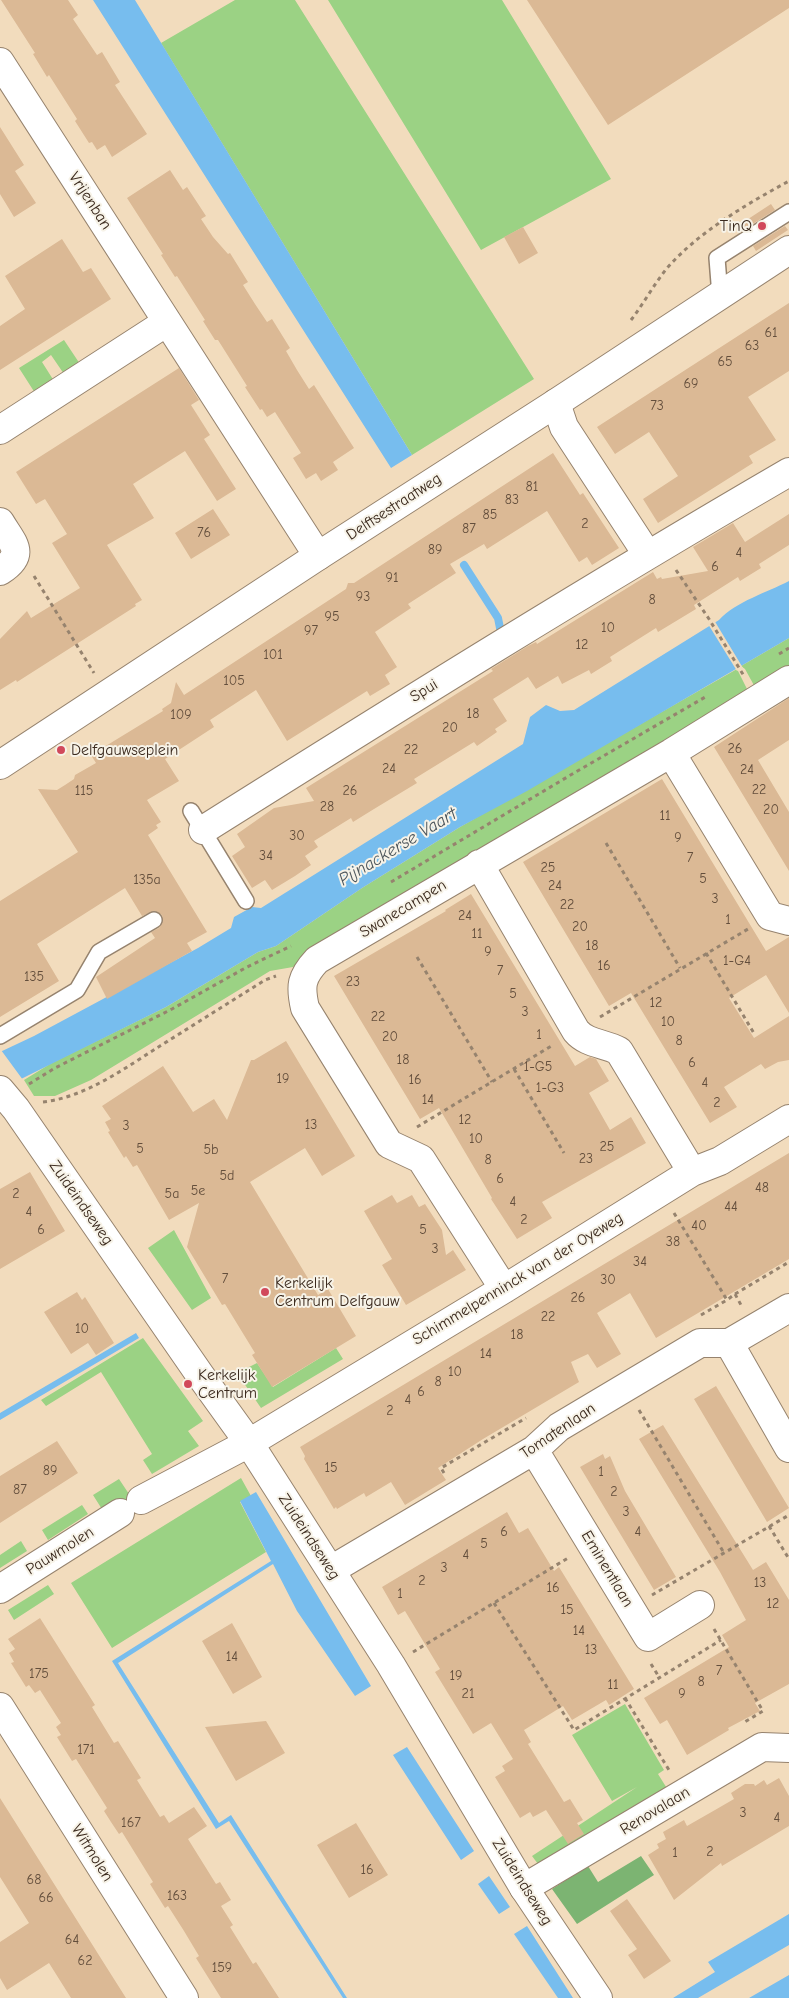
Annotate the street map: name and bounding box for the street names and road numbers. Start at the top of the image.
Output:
street label: Vrijenban [64,169,116,233]
street label: Delftsestraatweg [343,469,445,545]
street label: Spui [407,675,441,707]
street label: Swanecampen [356,876,450,942]
street label: Zuideindseweg [45,1157,117,1249]
street label: Schimmelpenninck van der Oyeweg [409,1208,627,1350]
street label: Tomatenlaan [517,1399,599,1463]
street label: Zuideindseweg [274,1490,344,1584]
street label: Pauwmolen [23,1523,97,1579]
street label: Eminentlaan [577,1527,637,1611]
street label: Renovalaan [617,1783,693,1839]
street label: Witmolen [67,1821,117,1885]
street label: Zuideindseweg [488,1835,556,1929]

